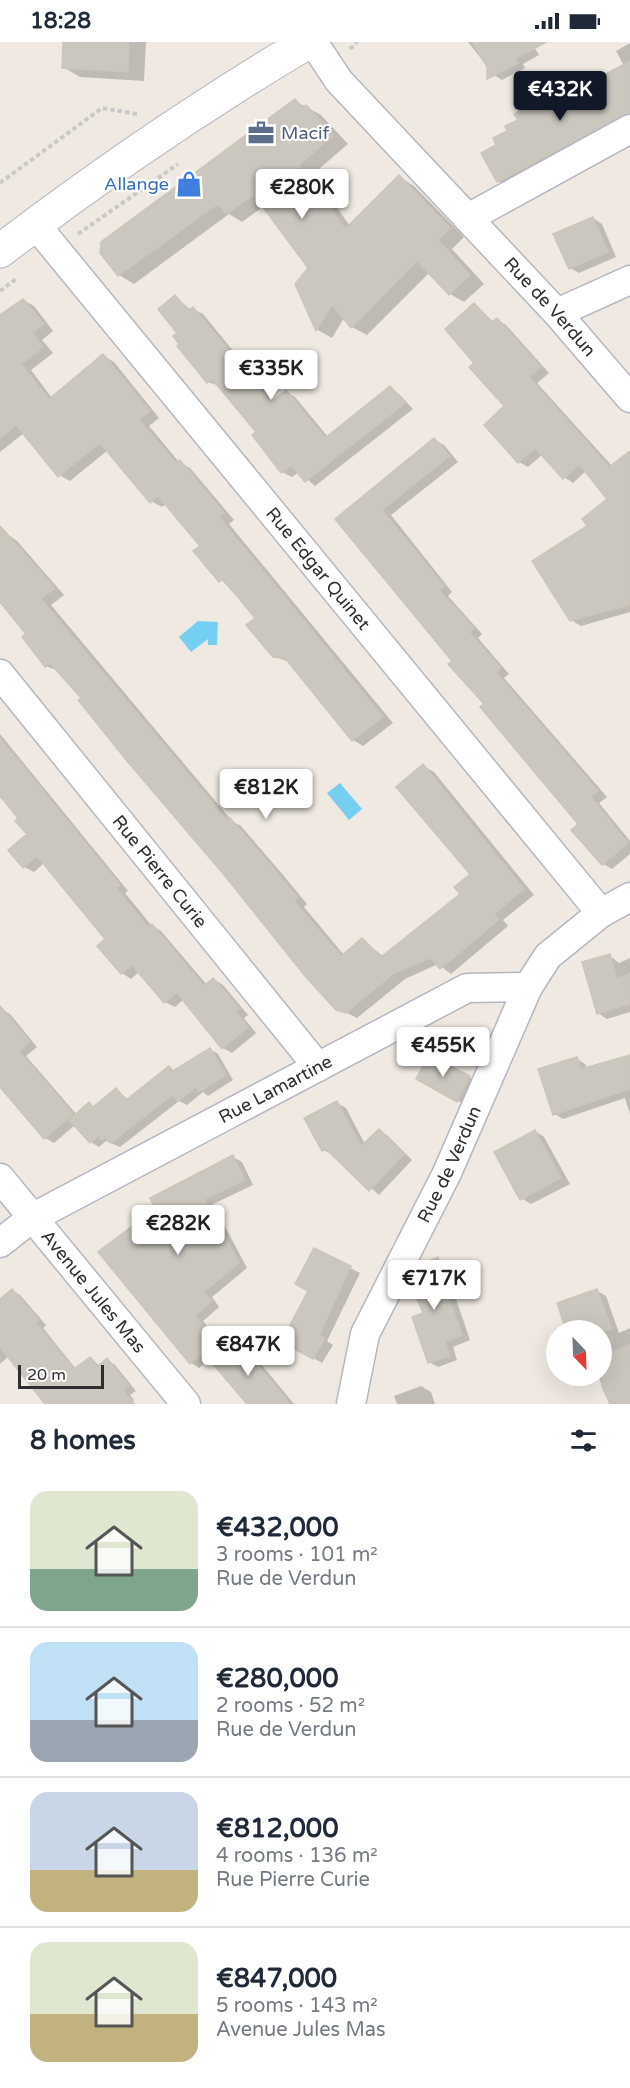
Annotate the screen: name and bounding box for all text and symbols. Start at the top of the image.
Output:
text: 18:28 [30,8,91,34]
pin: €432K [518,71,602,122]
text: €432K [528,78,592,102]
office icon: Macif [246,118,276,148]
place label: Macif [281,122,330,144]
shop icon: Allange [174,169,204,199]
pin: €280K [260,169,344,220]
place label: Allange [104,173,169,195]
text: €280K [270,176,334,200]
street label: Rue de Verdun [499,253,601,361]
pin: €335K [229,350,313,401]
text: €335K [239,357,303,381]
street label: Rue Edgar Quinet [261,503,375,635]
pin: €812K [224,769,308,820]
text: €812K [234,776,298,800]
street label: Rue Pierre Curie [108,811,212,932]
pin: €455K [401,1027,485,1078]
text: €455K [411,1034,475,1058]
street label: Rue Lamartine [215,1050,336,1128]
street label: Rue de Verdun [413,1102,486,1226]
pin: €282K [136,1205,220,1256]
text: €282K [146,1212,210,1236]
street label: Avenue Jules Mas [36,1226,150,1357]
pin: €717K [392,1260,476,1311]
text: €717K [402,1267,466,1291]
north arrow [546,1320,612,1386]
map controls [546,1320,612,1386]
pin: €847K [206,1326,290,1377]
text: €847K [216,1333,280,1357]
scale bar [18,1362,104,1390]
text: 20 m [27,1365,66,1385]
icon: filters [567,1424,600,1457]
text: 8 homes [30,1425,136,1456]
text: €432,000 [216,1512,338,1543]
icon: home [78,1515,150,1587]
text: 3 rooms · 101 m² [216,1543,378,1567]
text: Rue de Verdun [216,1567,357,1591]
text: €280,000 [216,1663,338,1694]
icon: home [78,1666,150,1738]
text: 2 rooms · 52 m² [216,1694,365,1718]
text: Rue de Verdun [216,1718,357,1742]
text: €812,000 [216,1813,338,1844]
icon: home [78,1816,150,1888]
text: 4 rooms · 136 m² [216,1844,378,1868]
text: Rue Pierre Curie [216,1868,370,1892]
text: €847,000 [216,1963,337,1994]
icon: home [78,1966,150,2038]
text: 5 rooms · 143 m² [216,1994,378,2018]
text: Avenue Jules Mas [216,2018,386,2042]

